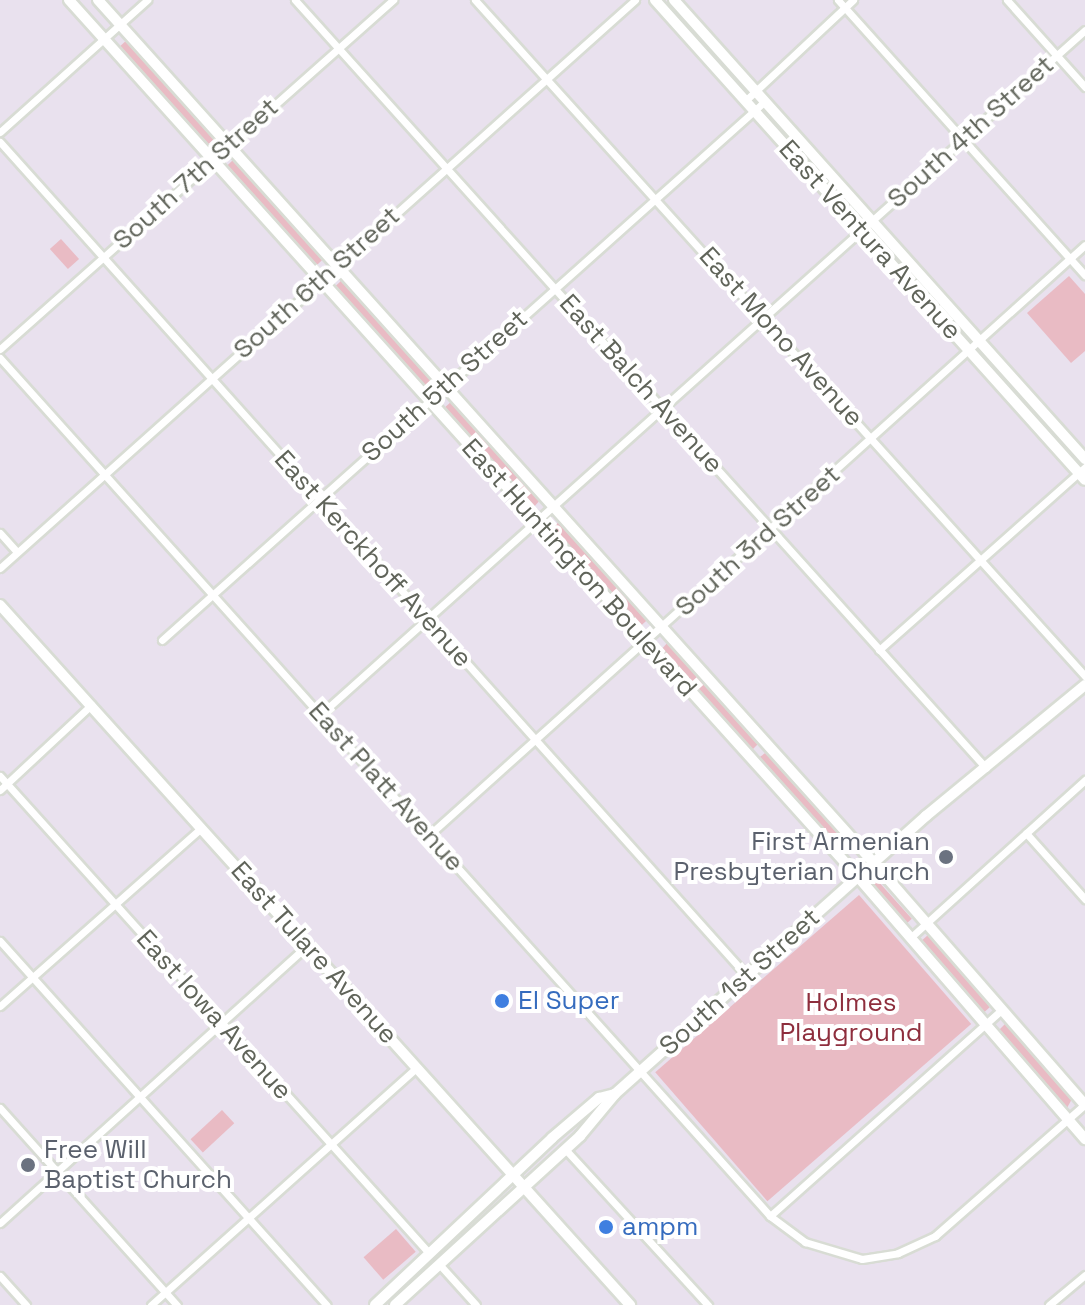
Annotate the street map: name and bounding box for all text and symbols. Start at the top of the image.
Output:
street label: South 4th Street [881,49,1061,215]
street label: South 7th Street [107,92,285,256]
street label: East Ventura Avenue [772,134,968,346]
street label: South 6th Street [228,200,406,366]
street label: East Mono Avenue [692,241,870,433]
street label: East Balch Avenue [552,288,730,480]
street label: South 5th Street [356,303,534,469]
street label: East Huntington Boulevard [455,433,703,703]
street label: East Kerckhoff Avenue [267,444,479,674]
street label: South 3rd Street [669,459,847,623]
street label: East Platt Avenue [302,696,470,878]
place label: First Armenian Presbyterian Church [674,826,930,888]
marker: First Armenian Presbyterian Church [937,848,955,866]
street label: East Tulare Avenue [224,855,404,1051]
street label: South 1st Street [653,902,827,1062]
street label: East Iowa Avenue [130,924,298,1106]
place label: El Super [518,985,619,1017]
park label: Holmes Playground [779,987,923,1048]
marker: El Super [493,992,511,1010]
place label: Free Will Baptist Church [44,1134,232,1196]
marker: Free Will Baptist Church [19,1156,37,1174]
place label: ampm [622,1211,698,1243]
marker: ampm [597,1218,615,1236]

